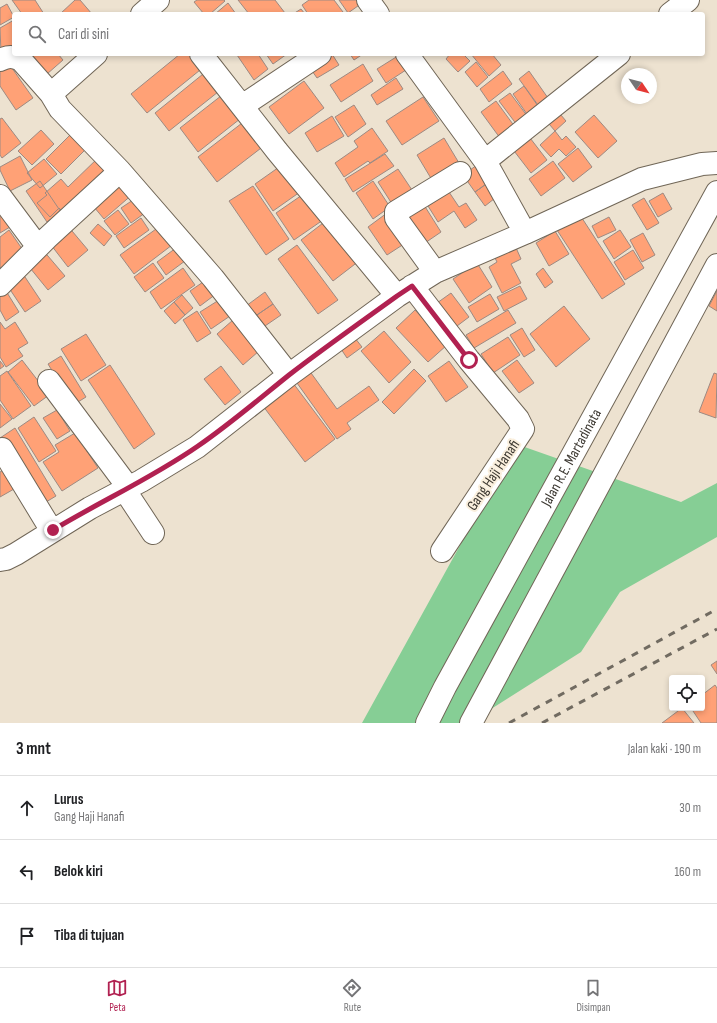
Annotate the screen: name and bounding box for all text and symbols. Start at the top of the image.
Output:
search box [12,12,705,56]
icon: search [26,23,48,45]
text: Cari di sini [58,25,109,44]
north arrow [621,68,657,104]
route start [460,351,478,369]
street label: Jalan R.E. Martadinata [537,406,606,511]
street label: Gang Haji Hanafi [463,436,524,514]
route end [44,521,62,539]
map controls [669,675,705,711]
button: locate [669,675,705,711]
text: 3 mnt [16,739,51,759]
text: Jalan kaki · 190 m [628,741,701,757]
text: Lurus [54,790,83,809]
icon: ahead [16,797,38,819]
text: 30 m [679,800,701,816]
text: Gang Haji Hanafi [54,809,125,825]
icon: left [16,861,38,883]
text: Belok kiri [54,862,103,881]
text: 160 m [675,864,701,880]
icon: arrive [16,925,38,947]
text: Tiba di tujuan [54,926,124,945]
tab: Peta [106,977,128,1014]
tab: Rute [341,977,363,1014]
tab: Disimpan [576,977,610,1014]

